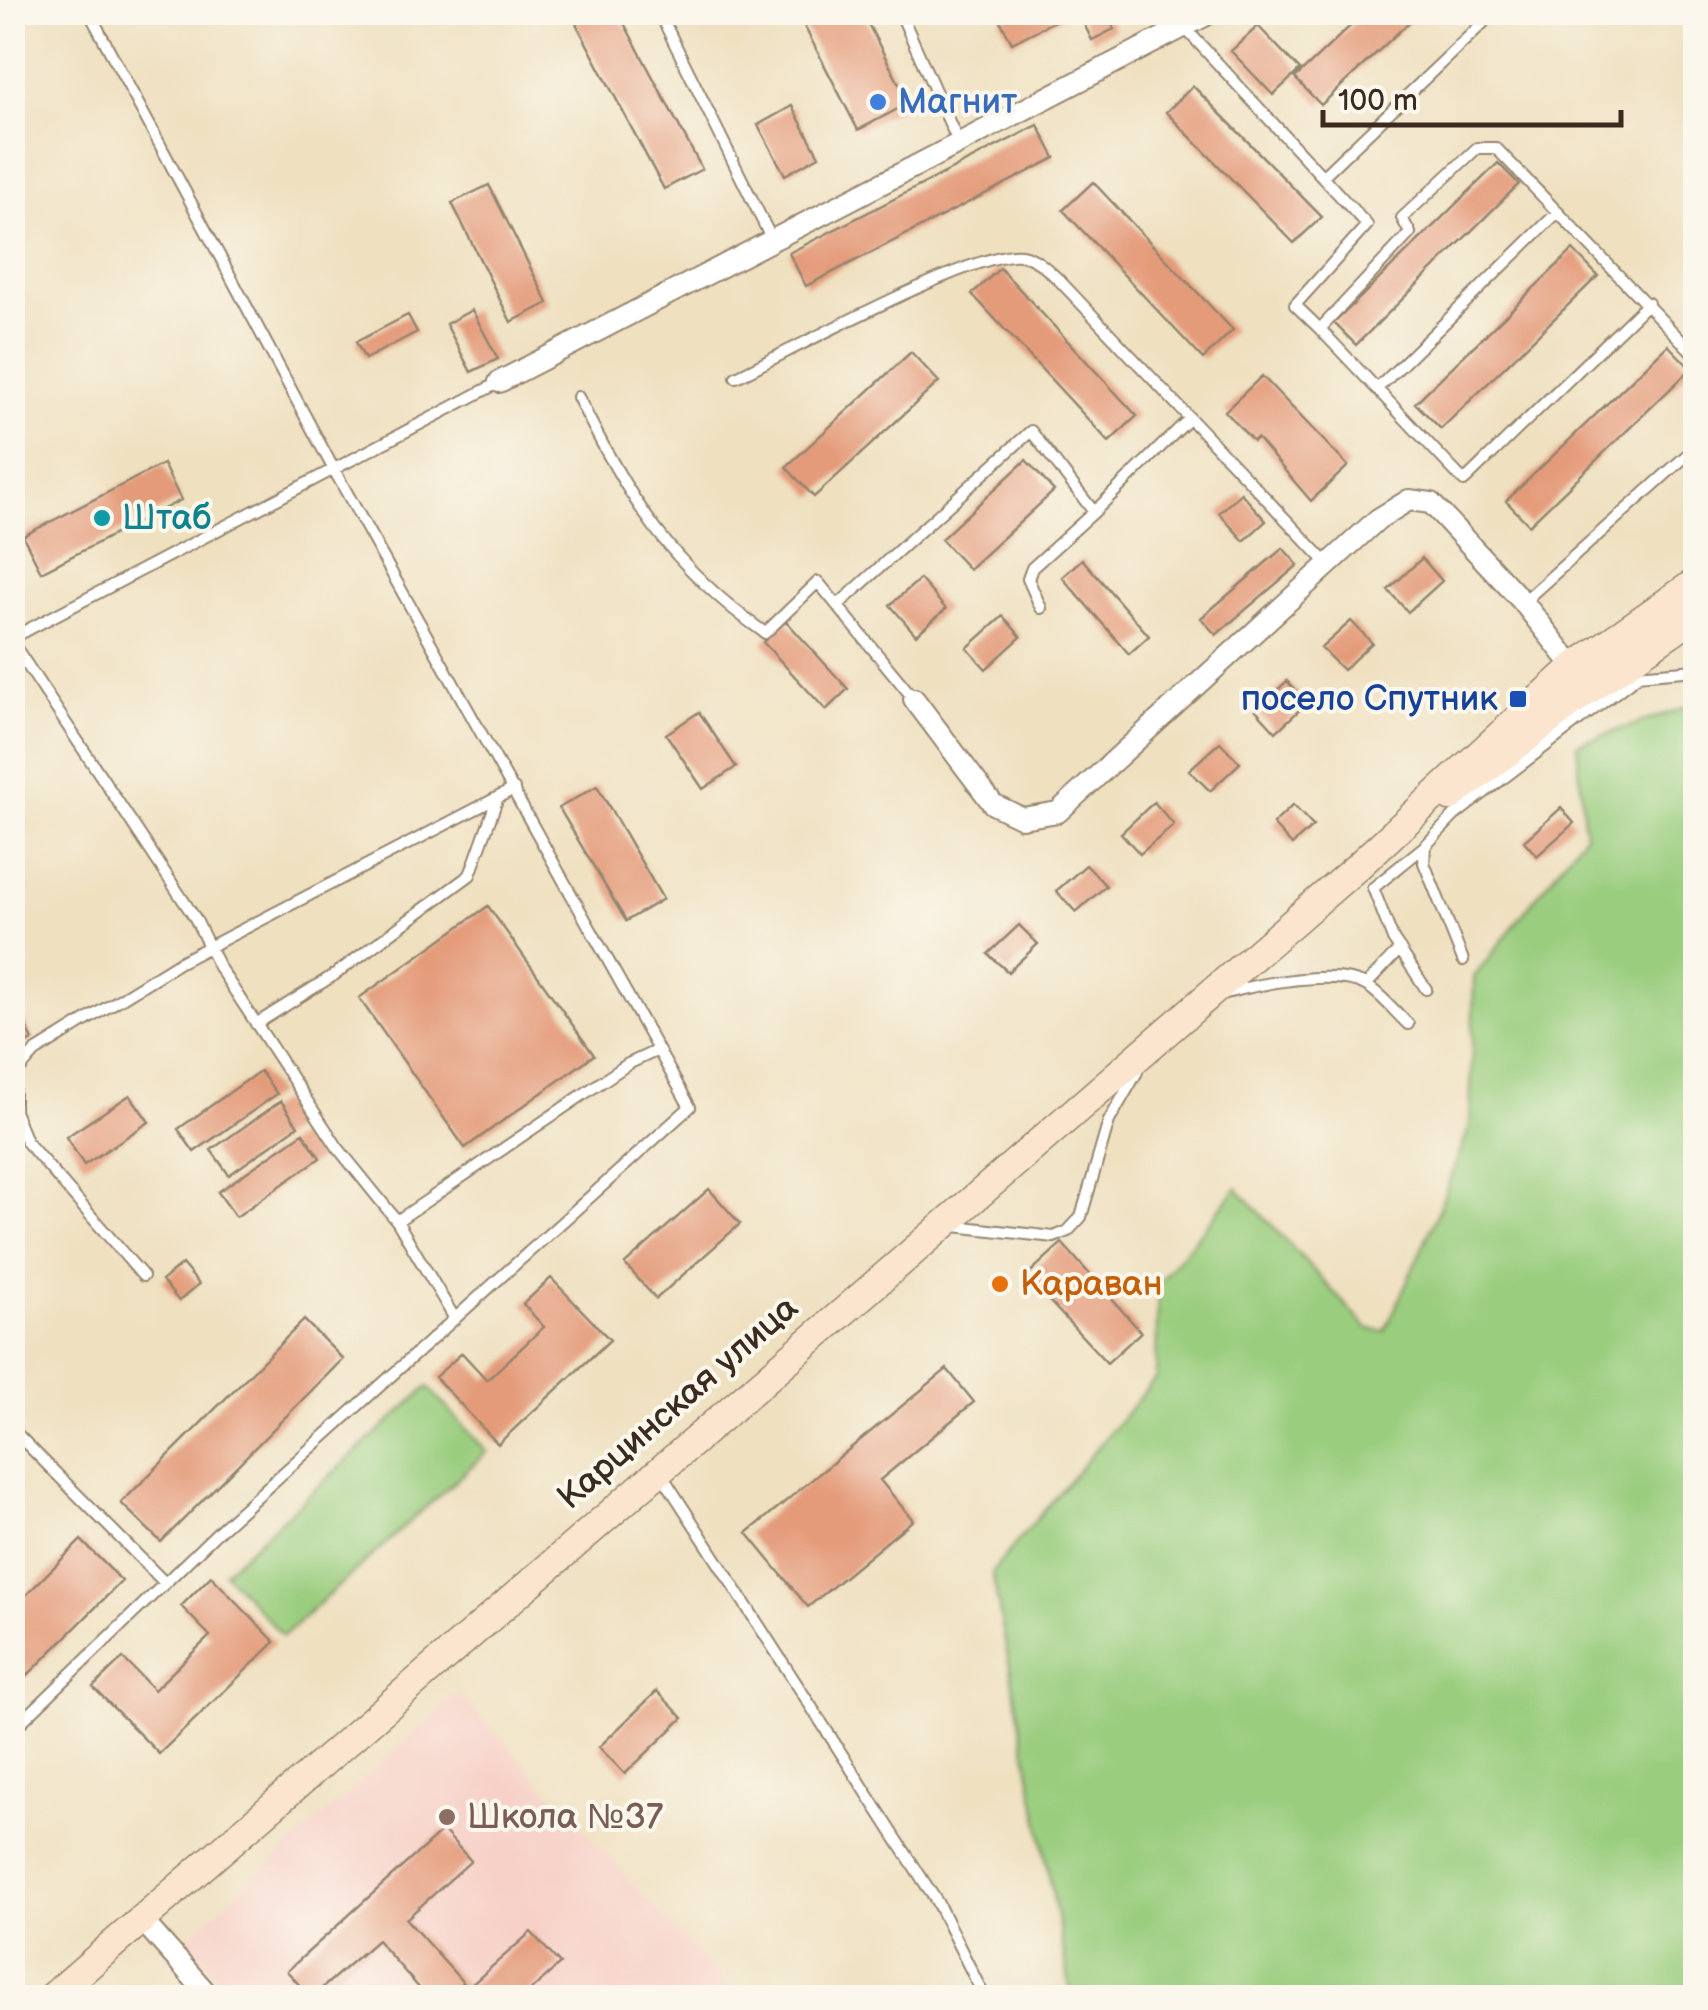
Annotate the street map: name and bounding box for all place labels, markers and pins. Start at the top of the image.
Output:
place label: Магнит [898,81,1017,124]
marker: Магнит [867,91,889,113]
place label: Штаб [122,497,211,540]
marker: Штаб [91,507,113,529]
place label: посело Спутник [1241,678,1498,721]
marker: посело Спутник [1507,688,1529,710]
place label: Караван [1020,1263,1163,1306]
marker: Караван [989,1273,1011,1295]
place label: Школа №37 [467,1796,663,1839]
marker: Школа №37 [436,1806,458,1828]

